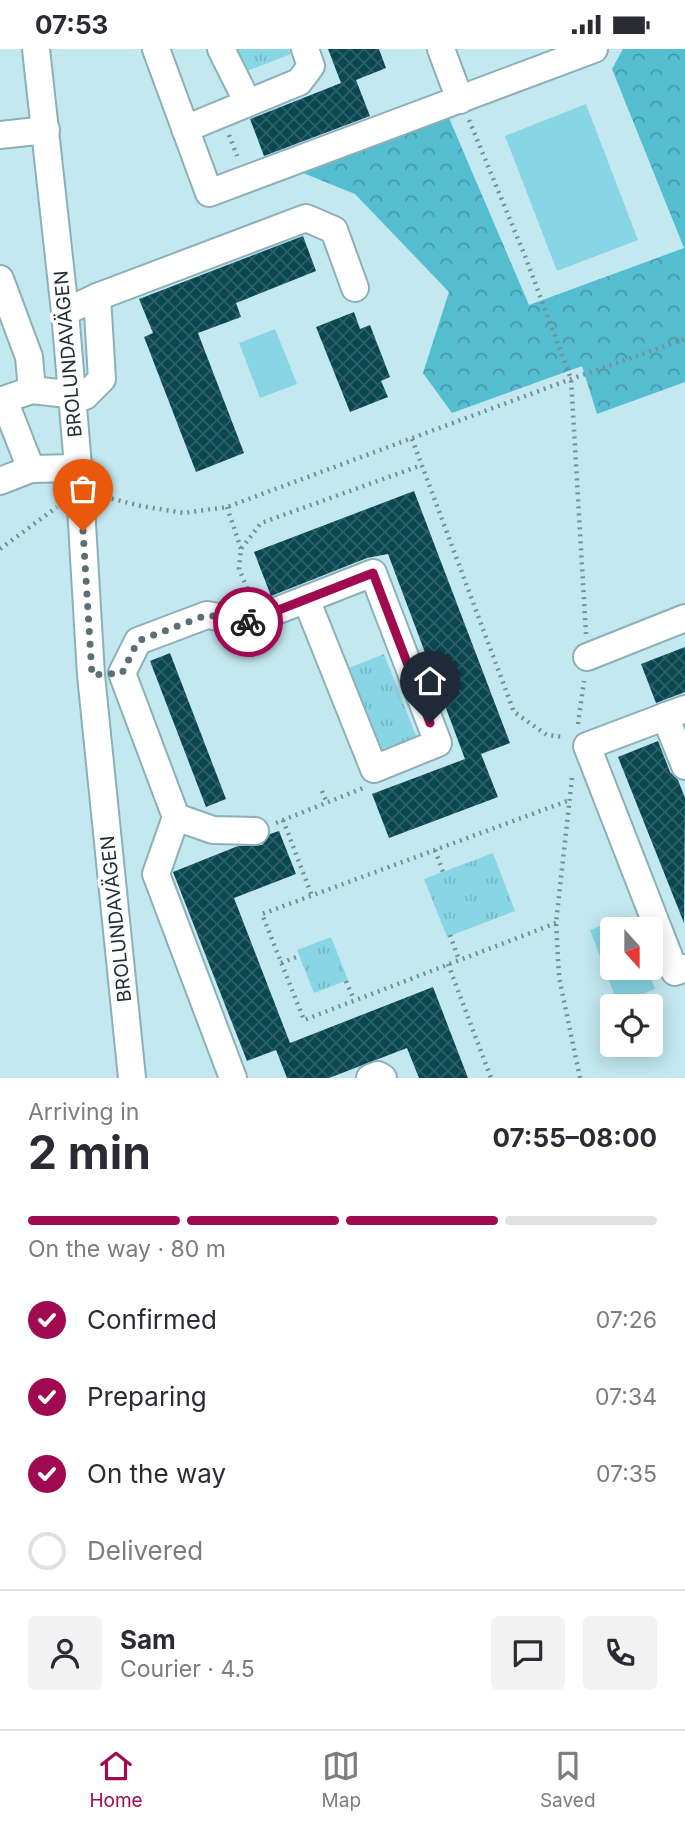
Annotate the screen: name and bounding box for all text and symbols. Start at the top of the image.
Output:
text: 07:53 [35,9,108,40]
street label: BROLUNDAVÄGEN [49,270,87,438]
pin [53,459,113,531]
icon: bag [64,470,102,508]
courier [213,587,283,657]
icon: bike [229,603,267,641]
pin [400,651,460,723]
icon: home [411,662,449,700]
street label: BROLUNDAVÄGEN [96,835,136,1003]
north arrow [600,917,663,980]
map controls [600,917,663,1057]
button: locate [600,994,663,1057]
text: Arriving in [28,1098,139,1126]
text: 07:55–08:00 [493,1122,657,1153]
text: 2 min [28,1124,151,1180]
text: On the way · 80 m [28,1235,226,1263]
icon: check [28,1301,66,1339]
text: Confirmed [87,1304,217,1335]
text: 07:26 [596,1306,657,1334]
icon: check [28,1378,66,1416]
text: Preparing [87,1381,207,1412]
text: 07:34 [595,1383,657,1411]
icon: check [28,1455,66,1493]
text: On the way [87,1458,226,1489]
text: 07:35 [596,1460,657,1488]
text: Delivered [87,1535,203,1566]
button: person [28,1616,102,1690]
button: chat [491,1616,565,1690]
button: phone [583,1616,657,1690]
text: Sam [120,1624,176,1655]
text: Courier · 4.5 [120,1655,255,1683]
tab: Home [89,1747,143,1812]
tab: Map [322,1747,361,1812]
tab: Saved [540,1747,596,1812]

